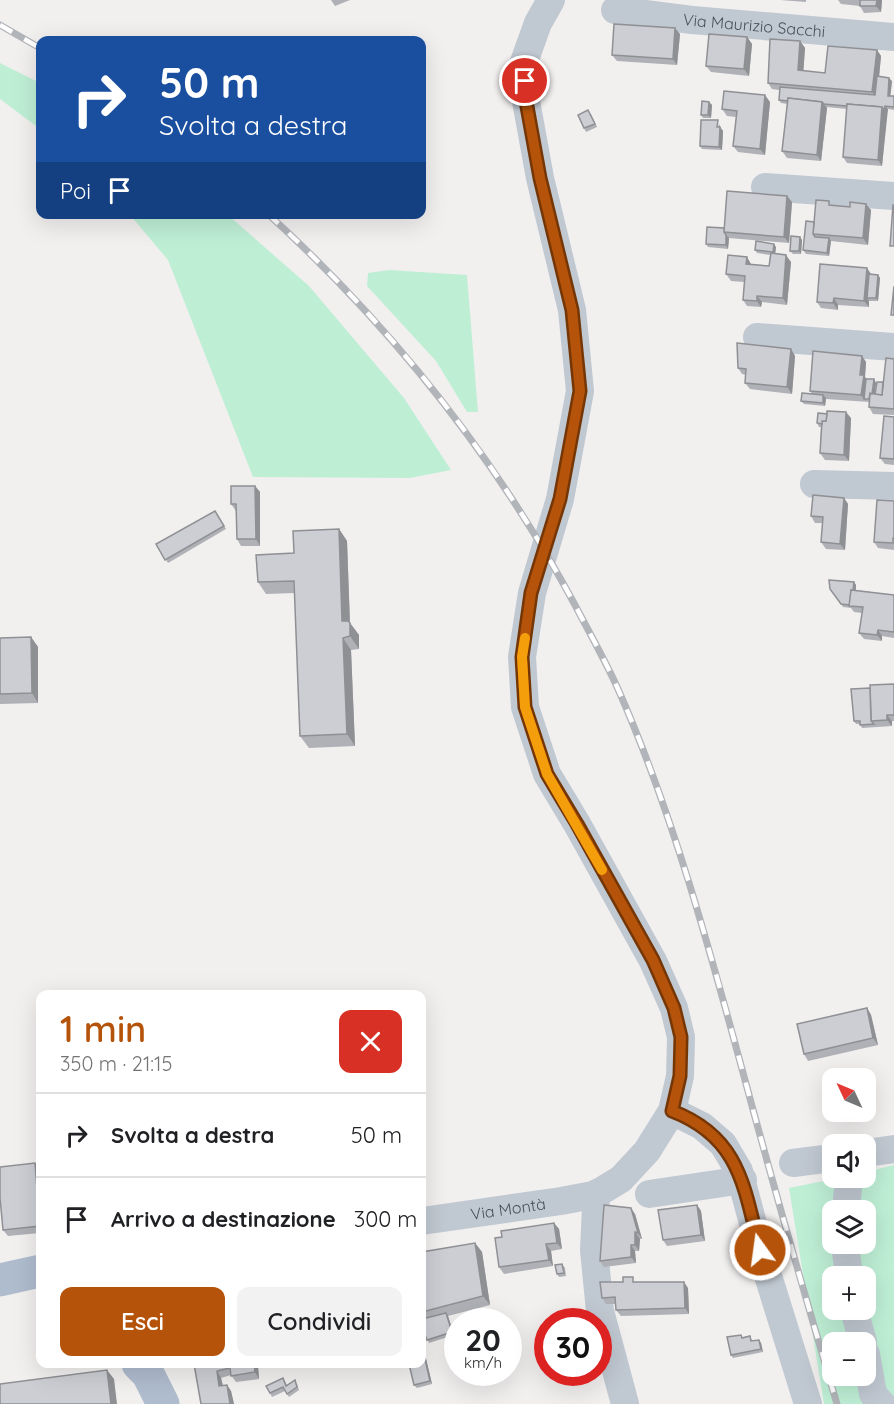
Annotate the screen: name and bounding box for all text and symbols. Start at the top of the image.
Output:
street label: Via Maurizio Sacchi [682,9,826,41]
pin [499,55,550,106]
text: 50 m [159,56,259,109]
icon: right [60,60,138,138]
icon: arrive [508,64,541,97]
text: Svolta a destra [159,108,347,142]
icon: arrive [103,174,136,207]
text: Poi [60,177,91,205]
text: 1 min [60,1006,146,1051]
button: close [339,1010,402,1073]
text: 350 m · 21:15 [60,1051,172,1076]
north arrow [822,1068,876,1122]
map controls [822,1068,876,1386]
icon: right [60,1119,93,1152]
text: Svolta a destra [111,1121,274,1149]
text: 50 m [351,1121,402,1149]
button: sound [822,1134,876,1188]
street label: Via Montà [469,1193,547,1224]
button: layers [822,1200,876,1254]
icon: arrive [60,1203,93,1236]
text: Arrivo a destinazione [111,1205,336,1233]
text: 300 m [354,1205,417,1233]
position arrow [728,1218,792,1282]
button: + [822,1266,876,1320]
button: Esci [60,1287,225,1356]
button: Condividi [237,1287,402,1356]
speed limit sign: 30 [534,1308,612,1386]
text: 20 [465,1321,501,1359]
button: − [822,1332,876,1386]
text: km/h [464,1353,502,1372]

